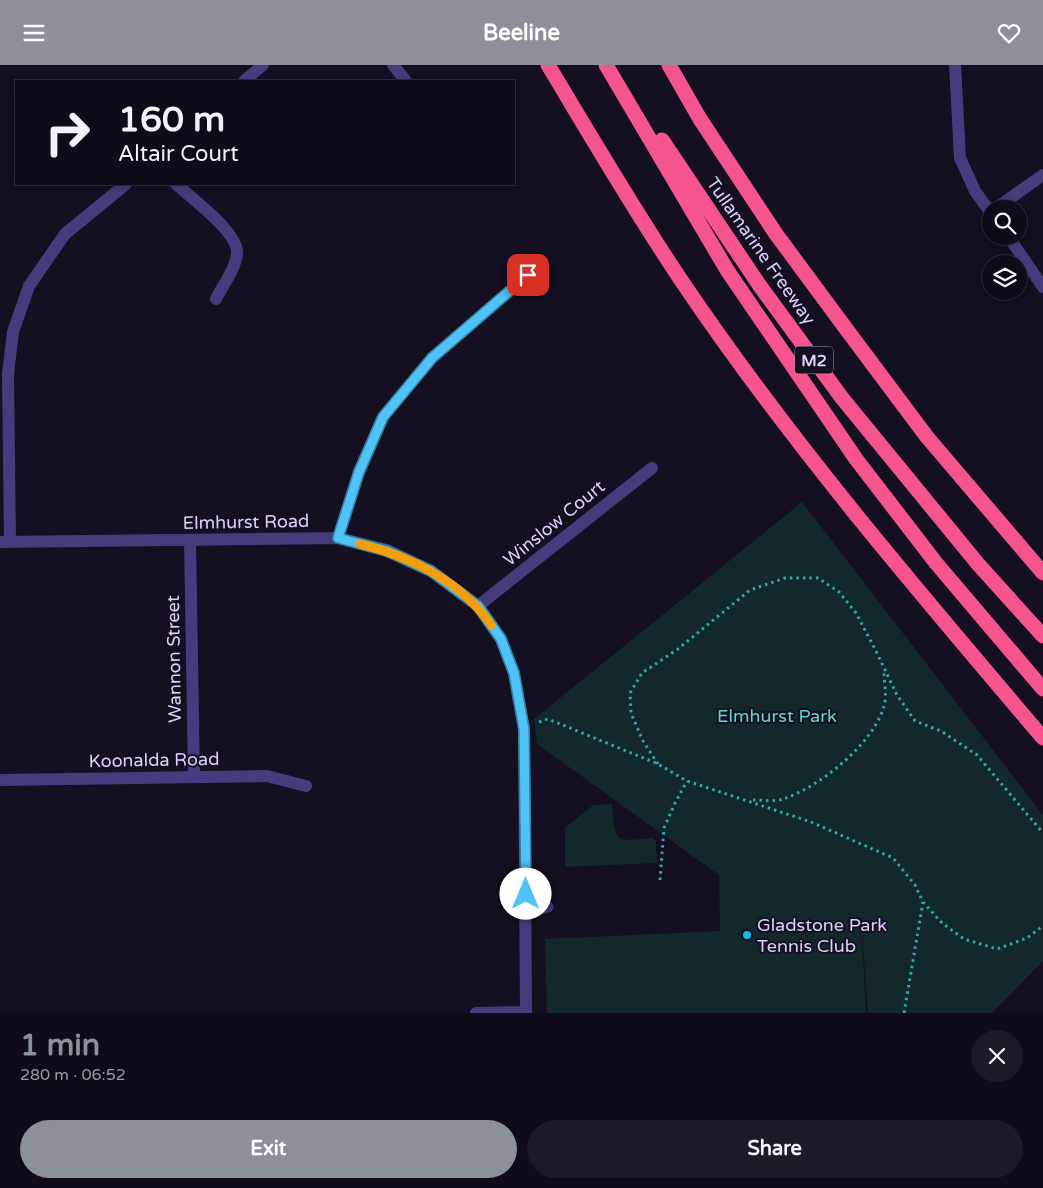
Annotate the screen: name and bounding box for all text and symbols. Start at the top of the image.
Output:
icon: menu [20,19,48,47]
icon: heart [995,19,1023,47]
text: Beeline [483,20,560,46]
text: 160 m [118,99,225,141]
icon: right [35,100,100,165]
text: Altair Court [118,141,239,167]
street label: Tullamarine Freeway [702,173,820,329]
map controls [982,200,1027,300]
button: search [982,200,1027,245]
pin [507,254,549,296]
button: layers [982,255,1027,300]
icon: arrive [514,261,542,289]
road number: M2 [795,347,833,373]
street label: Winslow Court [499,475,609,571]
street label: Elmhurst Road [183,510,309,534]
street label: Wannon Street [162,595,186,723]
park label: Elmhurst Park [717,705,837,727]
street label: Koonalda Road [88,748,220,772]
position arrow [499,867,551,919]
place label: Gladstone Park Tennis Club [757,914,887,957]
marker: Gladstone Park Tennis Club [741,929,753,941]
text: 1 min [20,1027,100,1064]
button: close [971,1030,1023,1082]
text: 280 m · 06:52 [20,1065,126,1085]
button: Exit [20,1120,517,1178]
button: Share [527,1120,1023,1178]

